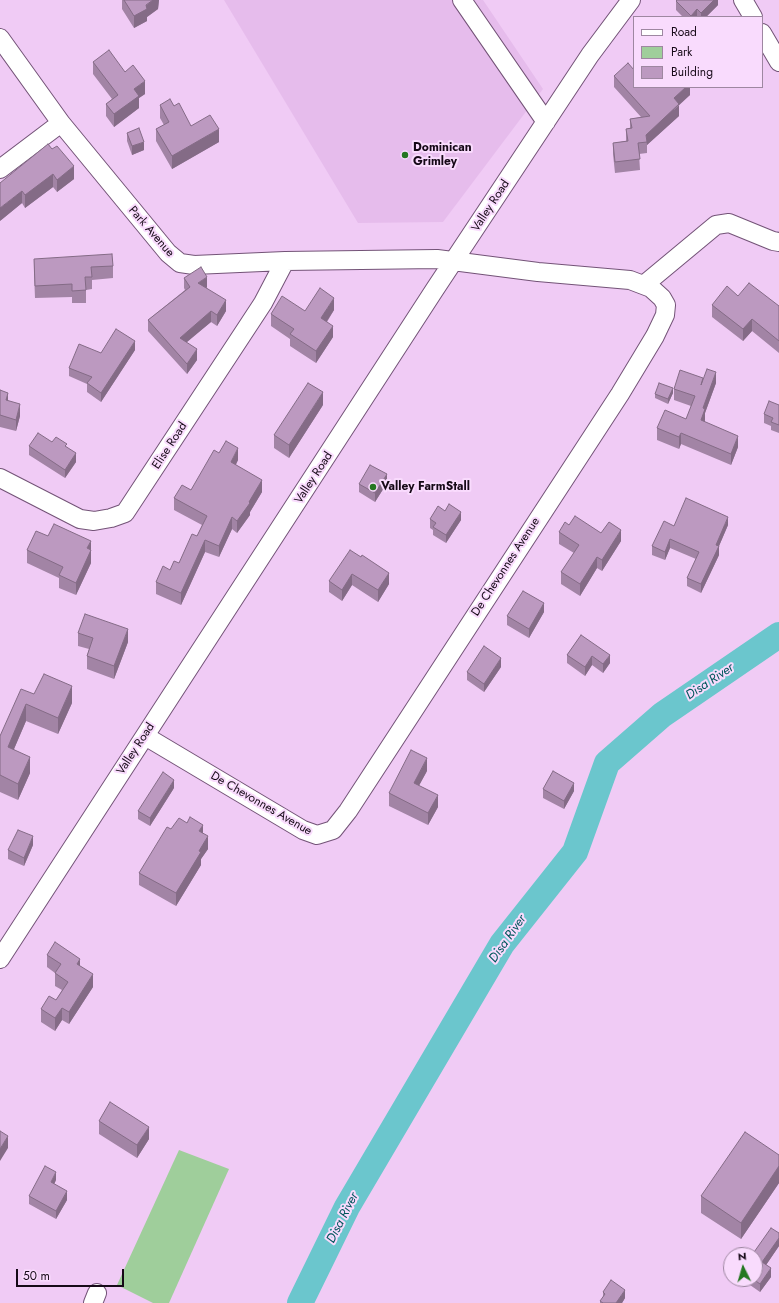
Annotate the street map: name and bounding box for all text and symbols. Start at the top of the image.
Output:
legend [633,16,763,88]
text: Road [671,23,697,41]
text: Park [671,43,692,61]
text: Building [671,63,713,81]
place label: Dominican Grimley [413,141,472,169]
marker: Dominican Grimley [400,150,410,160]
street label: Valley Road [469,177,513,235]
street label: Park Avenue [125,204,177,260]
street label: Elise Road [150,420,190,472]
street label: Valley Road [292,449,336,507]
place label: Valley FarmStall [381,480,470,494]
marker: Valley FarmStall [368,482,378,492]
street label: De Chevonnes Avenue [469,515,543,619]
water label: Disa River [683,660,737,704]
street label: Valley Road [114,720,158,778]
street label: De Chevonnes Avenue [208,769,314,839]
water label: Disa River [486,912,530,966]
water label: Disa River [324,1190,362,1246]
north arrow [723,1247,763,1287]
text: N [737,1248,747,1264]
scale bar [18,1261,126,1287]
text: 50 m [23,1267,50,1285]

